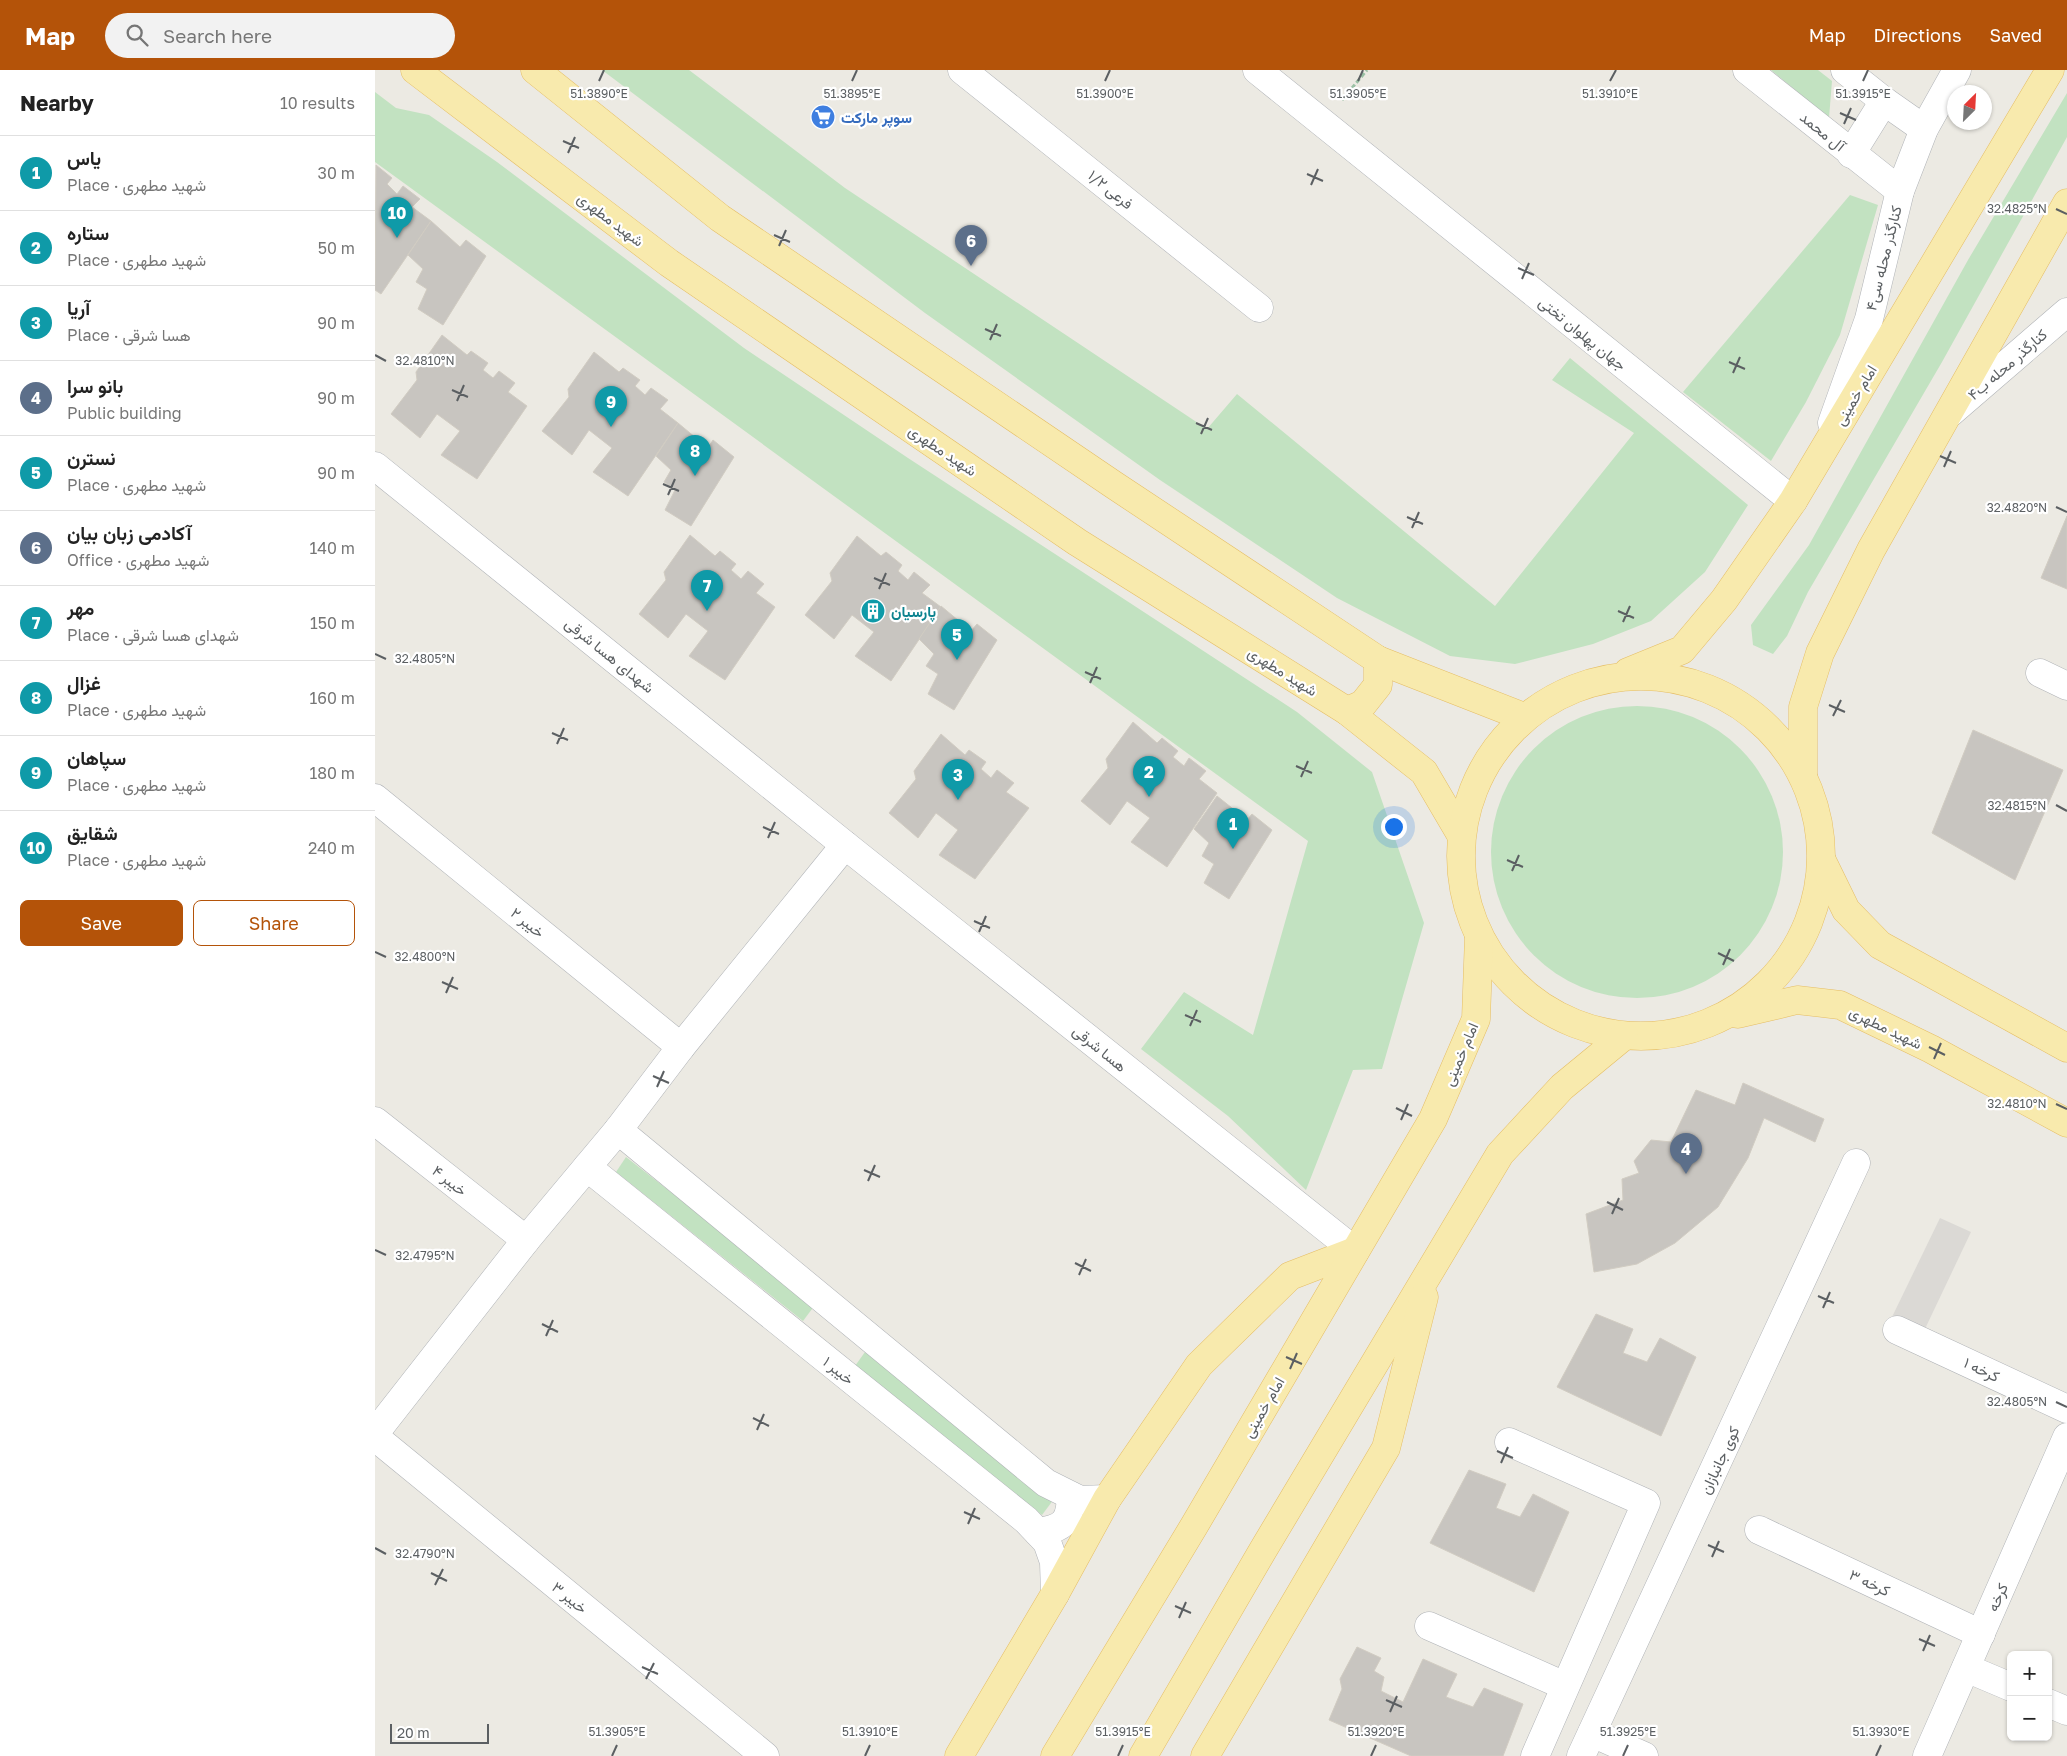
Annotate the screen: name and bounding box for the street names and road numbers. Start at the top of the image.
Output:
street label: آل محمد [1796,107,1850,156]
street label: فرعی ۱/۲ [1084,166,1137,214]
street label: شهید مطهری [573,188,648,251]
street label: کنارگذر محله سی۴ [1861,203,1907,313]
street label: جهان پهلوان تختی [1534,292,1630,375]
street label: کنارگذر محله ب۴ [1964,324,2051,404]
street label: امام خمینی [1830,362,1882,429]
street label: شهید مطهری [904,421,981,481]
street label: شهدای هسا شرقی [561,614,658,698]
street label: شهید مطهری [1244,643,1321,701]
street label: خیبر ۲ [507,903,548,942]
street label: شهید مطهری [1846,1002,1925,1054]
street label: امام خمینی [1439,1020,1483,1089]
street label: هسا شرقی [1068,1021,1131,1077]
street label: خیبر ۴ [429,1161,471,1200]
street label: خیبر ۱ [819,1352,858,1389]
street label: کرخه ۱ [1961,1353,2003,1386]
street label: امام خمینی [1238,1374,1289,1441]
street label: کوی جانبازان [1695,1423,1744,1498]
street label: کرخه ۳ [1846,1565,1893,1600]
street label: خیبر ۳ [548,1577,591,1617]
street label: کرخه [1983,1580,2012,1614]

